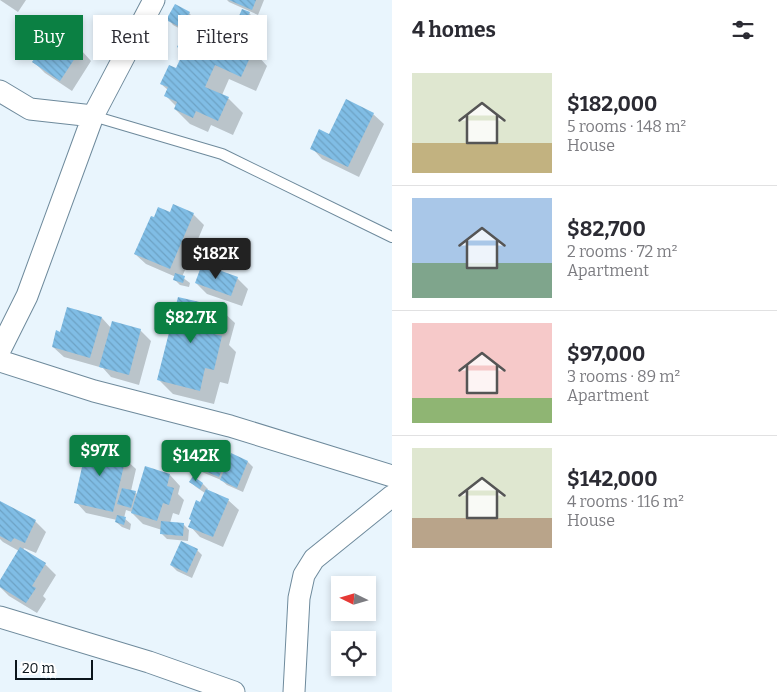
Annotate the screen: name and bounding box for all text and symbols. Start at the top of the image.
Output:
chip: Buy [15,15,83,60]
chip: Rent [93,15,168,60]
chip: Filters [178,15,267,60]
icon: filters [729,16,757,44]
text: 4 homes [412,17,496,43]
text: $182,000 [567,91,657,117]
icon: home [452,93,512,153]
text: 5 rooms · 148 m² [567,117,686,136]
text: House [567,136,615,155]
text: $82,700 [567,216,646,242]
icon: home [452,218,512,278]
pin: $182K [181,238,251,280]
text: 2 rooms · 72 m² [567,242,677,261]
text: $182K [193,244,239,263]
text: Apartment [567,261,649,280]
pin: $82.7K [150,302,232,344]
text: $82.7K [165,308,217,327]
text: $97,000 [567,341,645,367]
icon: home [452,343,512,403]
text: 3 rooms · 89 m² [567,367,680,386]
text: Apartment [567,386,649,405]
pin: $97K [70,434,130,477]
pin: $142K [161,440,231,482]
text: $97K [80,441,120,460]
text: $142K [173,446,219,465]
text: $142,000 [567,466,658,492]
icon: home [452,468,512,528]
text: 4 rooms · 116 m² [567,492,684,511]
text: House [567,511,615,530]
north arrow [331,576,376,621]
map controls [331,576,376,676]
button: locate [331,631,376,676]
scale bar [15,657,92,680]
text: 20 m [22,660,55,677]

